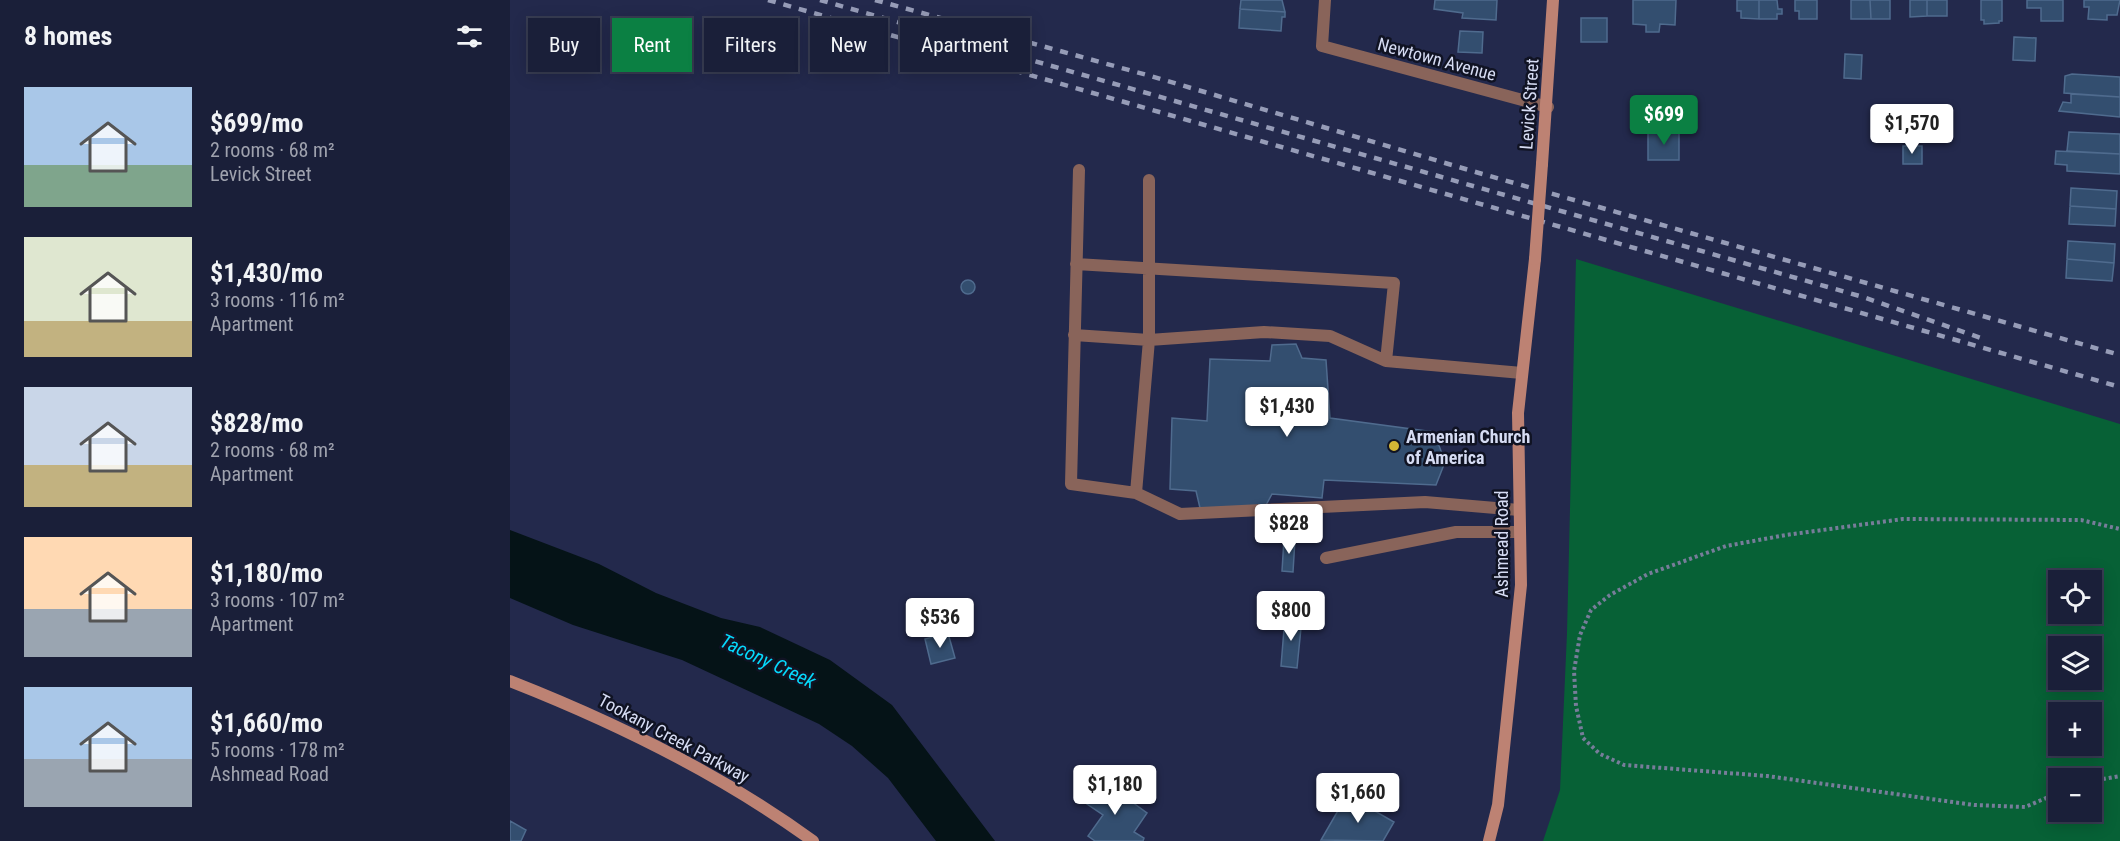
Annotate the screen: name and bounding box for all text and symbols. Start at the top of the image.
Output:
chip: Buy [528,18,600,72]
chip: Rent [612,18,692,72]
chip: Filters [704,18,798,72]
chip: New [810,18,888,72]
chip: Apartment [900,18,1030,72]
icon: filters [453,20,486,53]
text: 8 homes [24,21,112,51]
street label: Newtown Avenue [1375,33,1499,85]
street label: Levick Street [1515,58,1543,150]
pin: $699 [1628,95,1700,146]
text: $699 [1644,102,1684,126]
pin: $1,570 [1863,104,1961,155]
text: $699/mo [210,108,303,138]
icon: home [72,111,144,183]
text: $1,570 [1884,111,1940,135]
text: 2 rooms · 68 m² [210,138,335,162]
text: Levick Street [210,162,312,186]
text: $1,430/mo [210,258,323,288]
icon: home [72,261,144,333]
text: 3 rooms · 116 m² [210,288,345,312]
text: Apartment [210,312,294,336]
pin: $1,430 [1238,387,1336,438]
text: $1,430 [1259,394,1315,418]
text: $828/mo [210,408,303,438]
icon: home [72,411,144,483]
place label: Armenian Church of America [1406,426,1530,468]
text: 2 rooms · 68 m² [210,438,335,462]
marker: Armenian Church of America [1387,439,1401,453]
text: Apartment [210,462,294,486]
street label: Ashmead Road [1491,490,1512,598]
pin: $828 [1253,504,1325,555]
text: $828 [1269,511,1309,535]
text: $1,180/mo [210,558,323,588]
icon: home [72,561,144,633]
map controls [2048,570,2102,822]
button: locate [2048,570,2102,624]
text: 3 rooms · 107 m² [210,588,345,612]
pin: $800 [1255,591,1327,642]
pin: $536 [904,598,976,649]
text: $800 [1271,598,1311,622]
text: $536 [920,605,960,629]
text: Apartment [210,612,294,636]
water label: Tacony Creek [716,628,821,694]
button: layers [2048,636,2102,690]
street label: Tookany Creek Parkway [595,689,754,787]
button: + [2048,702,2102,756]
text: $1,660/mo [210,708,323,738]
icon: home [72,711,144,783]
text: 5 rooms · 178 m² [210,738,345,762]
text: Ashmead Road [210,762,329,786]
pin: $1,180 [1066,765,1164,816]
button: − [2048,768,2102,822]
text: $1,180 [1087,772,1143,796]
pin: $1,660 [1309,773,1407,824]
text: $1,660 [1330,780,1386,804]

